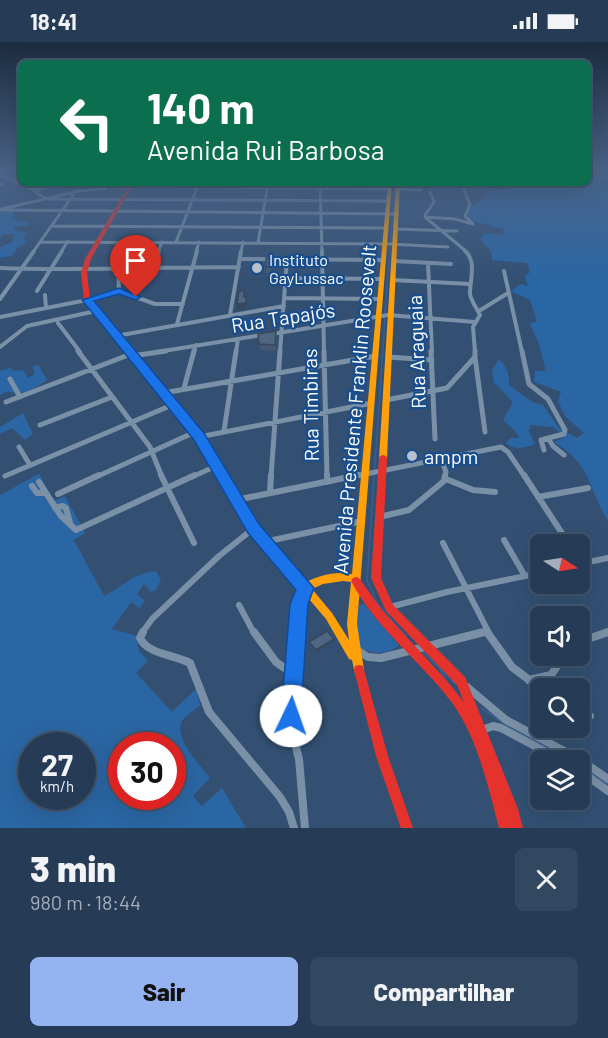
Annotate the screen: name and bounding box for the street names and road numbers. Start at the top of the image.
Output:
street label: Avenida Presidente Franklin Roosevelt [328,243,380,575]
street label: Rua Araguaia [402,295,430,409]
street label: Rua Tapajós [229,297,337,337]
street label: Rua Timbiras [297,348,323,462]

